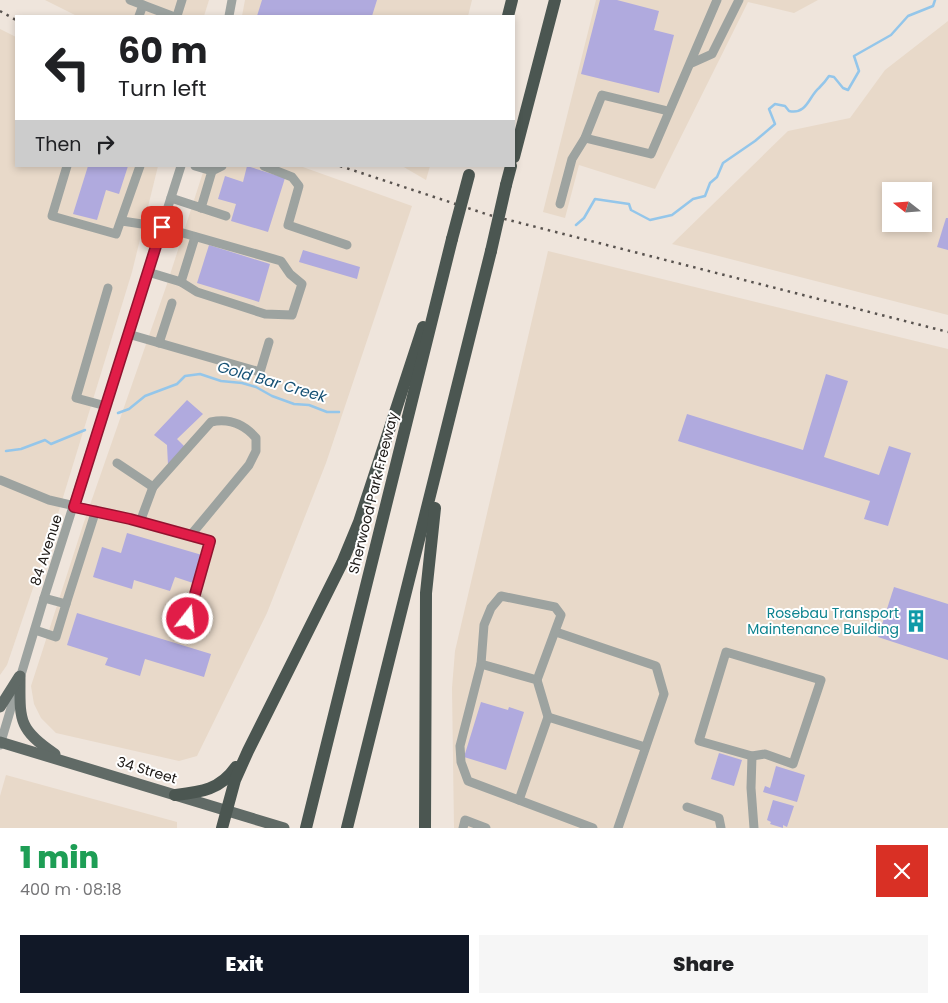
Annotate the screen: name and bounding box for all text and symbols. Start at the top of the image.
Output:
text: 60 m [118,26,208,75]
icon: left [35,35,100,100]
text: Turn left [118,73,206,104]
icon: right [91,130,119,158]
text: Then [35,131,81,158]
north arrow [882,182,932,232]
map controls [882,182,932,232]
pin [141,206,183,248]
icon: arrive [148,213,176,241]
water label: Gold Bar Creek [215,356,330,407]
street label: Sherwood Park Freeway [343,410,403,576]
street label: 84 Avenue [25,511,67,588]
position arrow [161,592,213,644]
place label: Rosebau Transport Maintenance Building [747,603,899,639]
building icon: Rosebau Transport Maintenance Building [903,608,929,634]
street label: 34 Street [115,751,179,789]
text: 1 min [20,836,99,879]
button: close [876,845,928,897]
text: 400 m · 08:18 [20,878,122,901]
button: Exit [20,935,469,993]
button: Share [479,935,928,993]

